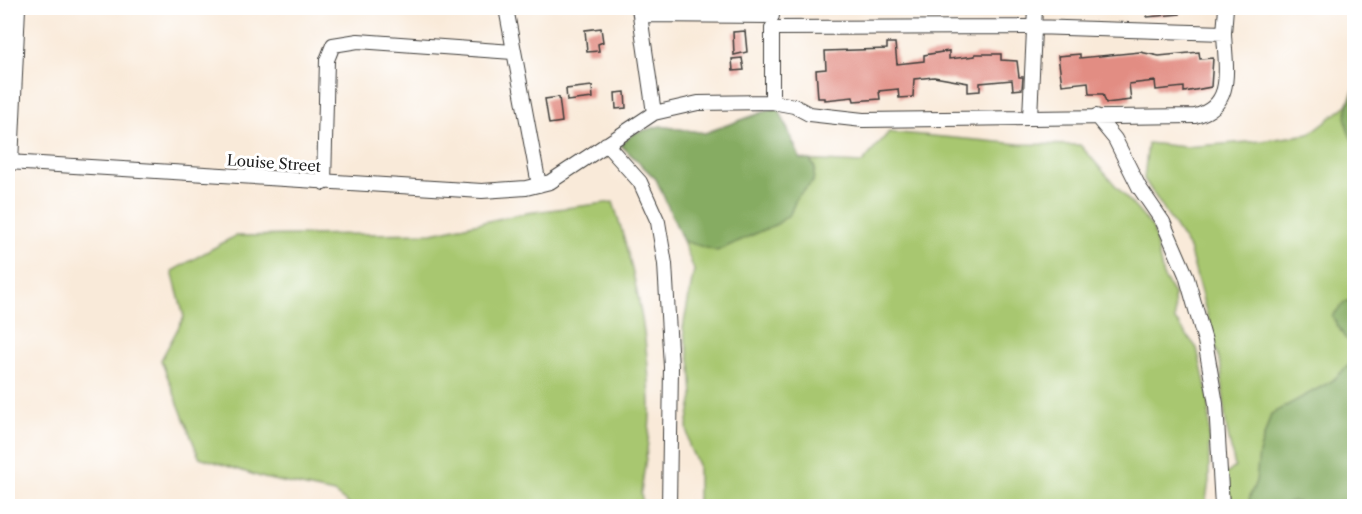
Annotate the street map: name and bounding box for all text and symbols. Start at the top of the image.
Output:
street label: Louise Street [226,150,322,176]

